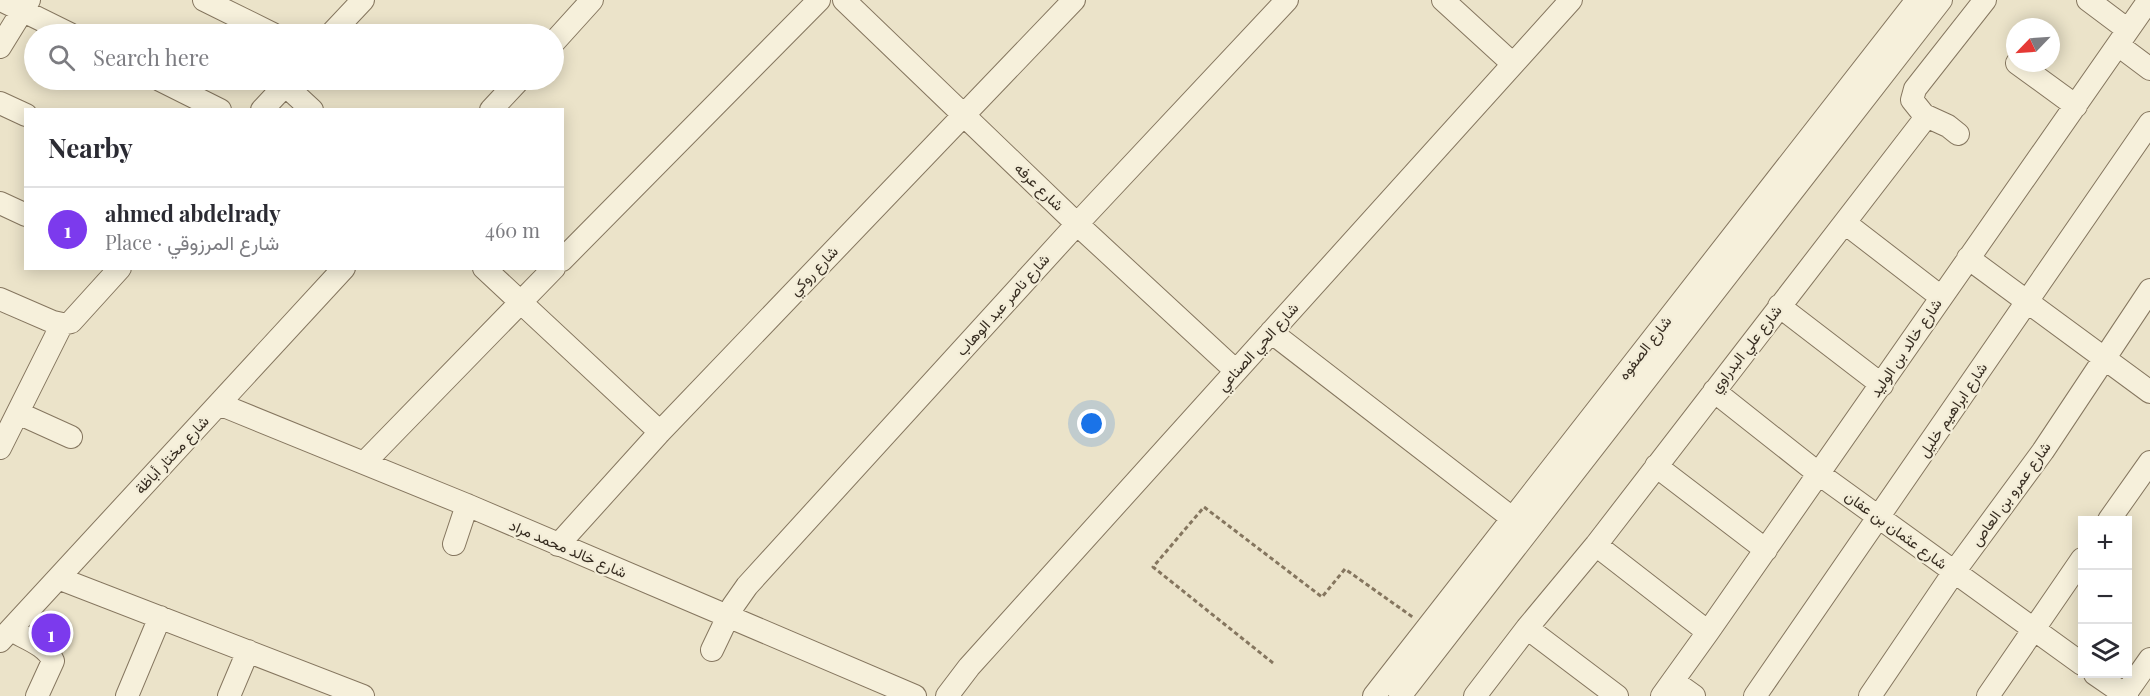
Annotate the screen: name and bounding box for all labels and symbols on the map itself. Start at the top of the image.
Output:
north arrow [2006,18,2060,72]
street label: شارع عرفه [1009,158,1069,216]
street label: شارع روكي [785,241,845,302]
street label: شارع ناصر عبد الوهاب [951,249,1055,361]
street label: شارع خالد بن الوليد [1865,294,1947,402]
street label: شارع الحي الصناعي [1212,298,1305,398]
street label: شارع علي البدراوي [1705,300,1789,399]
street label: شارع الصفوه [1613,311,1677,385]
street label: شارع ابراهيم خليل [1913,358,1993,462]
your location [1077,409,1106,438]
street label: شارع مختار أباظة [130,411,214,499]
street label: شارع عمرو بن العاص [1966,437,2057,551]
street label: شارع عثمان بن عفان [1840,485,1952,575]
street label: شارع خالد محمد مراد [506,514,630,584]
pin: 1 [32,610,70,656]

